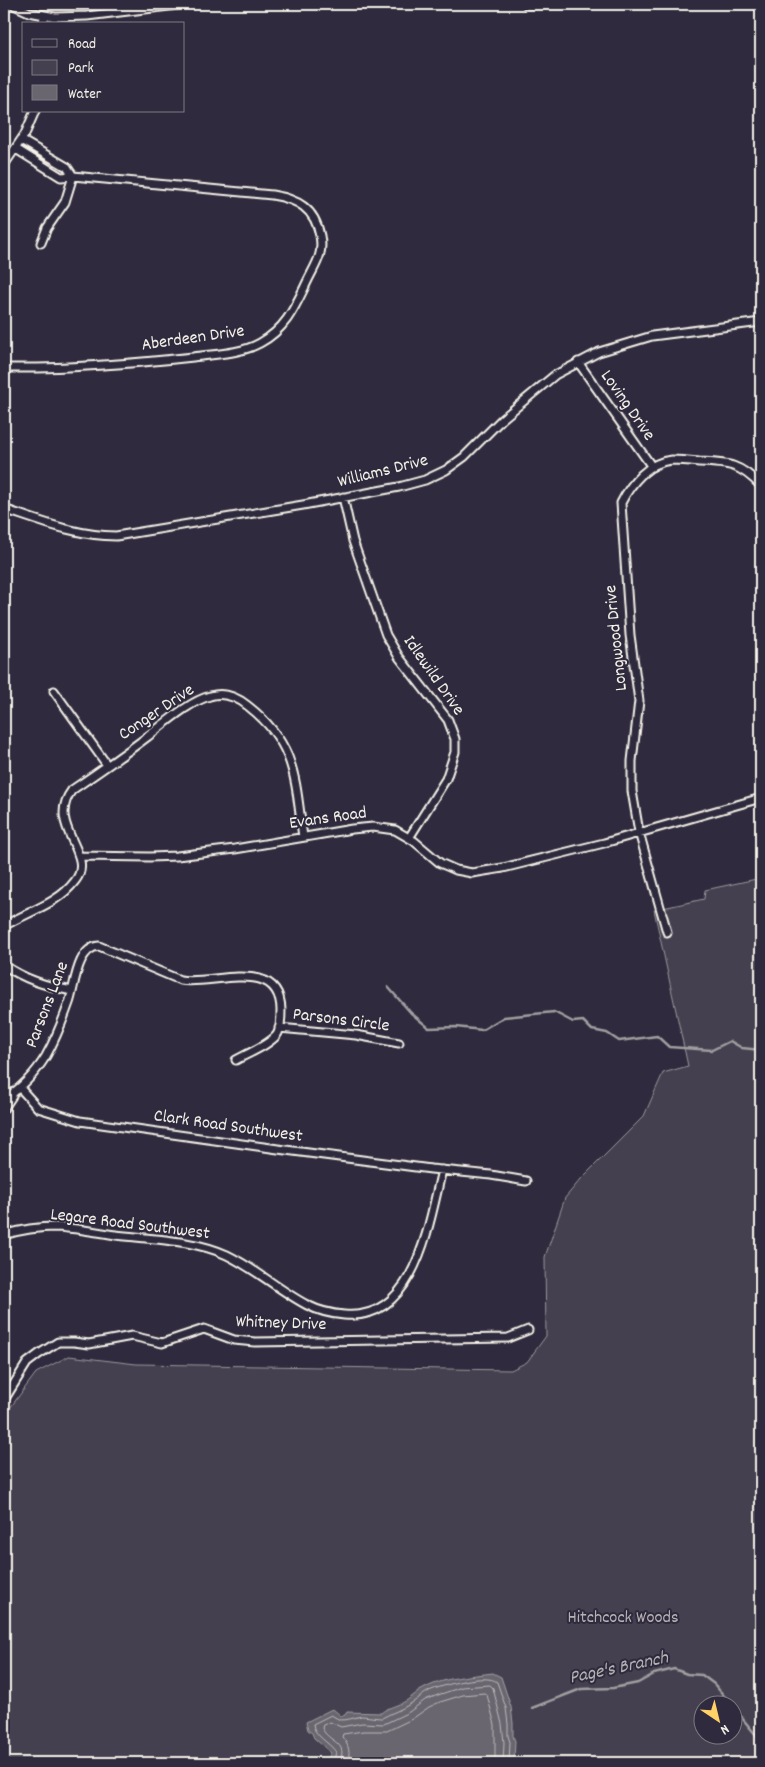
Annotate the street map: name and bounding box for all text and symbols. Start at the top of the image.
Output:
legend [22,22,185,112]
text: Road [68,34,96,56]
text: Park [68,58,94,80]
text: Water [68,84,102,106]
street label: Aberdeen Drive [140,319,246,359]
street label: Loving Drive [593,366,661,446]
street label: Williams Drive [335,449,431,495]
street label: Longwood Drive [599,584,635,692]
street label: Idlewild Drive [396,631,470,721]
street label: Conger Drive [114,678,200,748]
street label: Evans Road [288,801,368,837]
street label: Parsons Lane [20,958,76,1052]
street label: Parsons Circle [291,1003,391,1039]
street label: Clark Road Southwest [152,1104,304,1150]
street label: Legare Road Southwest [49,1203,211,1247]
street label: Whitney Drive [235,1310,327,1338]
park label: Hitchcock Woods [568,1606,679,1631]
water label: Page's Branch [567,1645,672,1693]
north arrow [692,1694,742,1744]
text: N [716,1719,733,1739]

